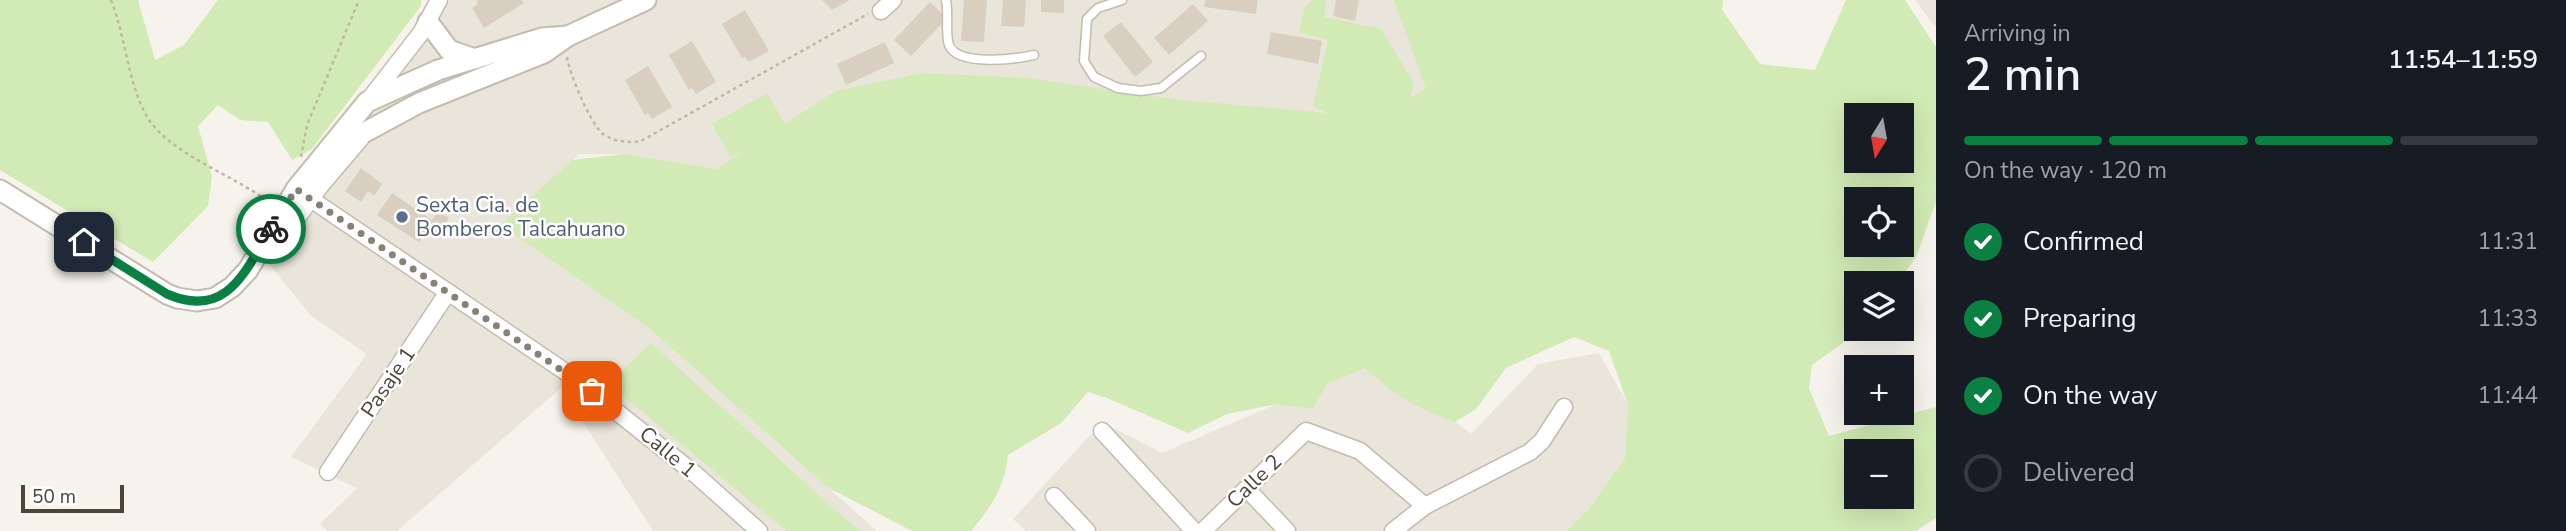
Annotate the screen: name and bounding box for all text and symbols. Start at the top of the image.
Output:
text: Arriving in [1964,18,2071,49]
text: 11:54–11:59 [2388,42,2538,77]
text: 2 min [1964,43,2081,106]
north arrow [1844,103,1914,173]
map controls [1844,103,1914,509]
text: On the way · 120 m [1964,155,2167,186]
button: locate [1844,187,1914,257]
place label: Sexta Cia. de Bomberos Talcahuano [416,191,625,243]
courier [236,194,306,264]
marker: Sexta Cia. de Bomberos Talcahuano [394,209,410,225]
icon: bike [252,210,290,248]
pin [54,212,114,272]
icon: home [65,223,103,261]
icon: check [1964,223,2002,261]
text: Confirmed [2023,224,2144,259]
text: 11:31 [2478,226,2538,257]
button: layers [1844,271,1914,341]
icon: check [1964,300,2002,338]
text: Preparing [2023,301,2136,336]
text: 11:33 [2478,303,2538,334]
street label: Pasaje 1 [354,341,422,423]
button: + [1844,355,1914,425]
pin [562,361,622,421]
icon: bag [573,372,611,410]
icon: check [1964,377,2002,415]
text: On the way [2023,378,2157,413]
text: 11:44 [2478,380,2538,411]
street label: Calle 1 [634,420,702,484]
button: − [1844,439,1914,509]
street label: Calle 2 [1220,448,1288,514]
text: Delivered [2023,455,2135,490]
scale bar [21,482,124,514]
text: 50 m [32,484,76,510]

